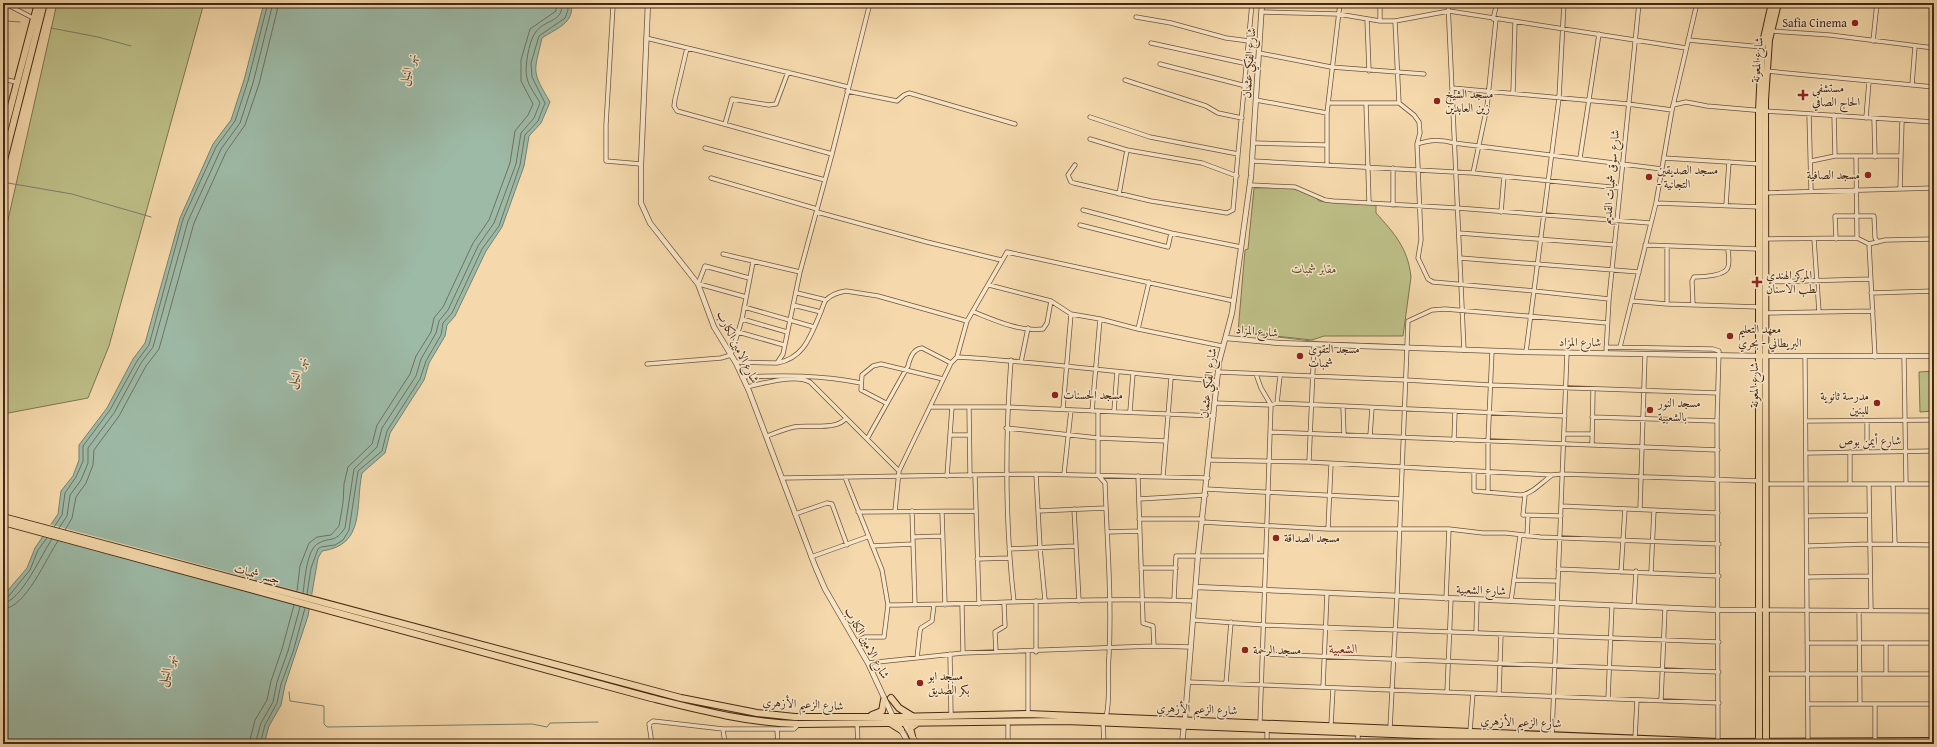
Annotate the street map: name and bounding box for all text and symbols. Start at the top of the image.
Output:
place label: Safia Cinema [1782,14,1847,31]
marker: Safia Cinema [1850,18,1860,28]
street label: شارع الفكي عثمان [1238,27,1263,99]
street label: شارع المعونة [1746,36,1770,84]
water label: نهر النيل [393,50,422,88]
place label: مستشفى الحاج الصافي [1812,79,1861,113]
place label: مسجد الشيخ زين العابدين [1445,85,1493,116]
marker: مستشفى الحاج الصافي [1797,89,1809,101]
marker: مسجد الشيخ زين العابدين [1432,96,1442,106]
street label: شارع سوق شمبات القديم [1598,129,1626,225]
place label: مسجد الصديقين - التجانية [1657,161,1718,192]
place label: مسجد الصافية [1807,166,1860,183]
marker: مسجد الصافية [1863,170,1873,180]
marker: مسجد الصديقين - التجانية [1644,172,1654,182]
park label: مقابر شمبات [1291,260,1337,277]
place label: المركز الهندي لطب الاسنان [1766,266,1818,297]
marker: المركز الهندي لطب الاسنان [1751,276,1763,288]
street label: شارع الامين الكارب [710,308,764,388]
street label: شارع المزاد [1235,320,1279,344]
place label: معهد التعليم البريطاني - بحري [1738,320,1802,353]
marker: معهد التعليم البريطاني - بحري [1725,331,1735,341]
street label: شارع المزاد [1559,333,1602,353]
place label: مسجد التقوى شمبات [1308,340,1360,371]
street label: شارع الفكي عثمان [1195,347,1224,420]
marker: مسجد التقوى شمبات [1295,351,1305,361]
water label: نهر النيل [281,353,312,391]
street label: شارع المعونة [1745,362,1765,408]
place label: مسجد الحسنات [1063,386,1123,403]
place label: مدرسة ثانوية للبنين [1820,387,1869,418]
marker: مسجد الحسنات [1050,390,1060,400]
place label: مسجد النور بالشعبية [1657,394,1701,425]
marker: مدرسة ثانوية للبنين [1872,398,1882,408]
marker: مسجد النور بالشعبية [1645,405,1655,415]
street label: شارع أيمن بوص [1839,431,1902,453]
place label: مسجد الصداقة [1284,529,1340,546]
marker: مسجد الصداقة [1271,533,1281,543]
street label: جسر شمبات [232,559,282,588]
street label: شارع الشعبية [1456,580,1506,602]
street label: شارع الامين الكارب [838,604,894,683]
district label: الشعبية [1329,639,1357,658]
place label: مسجد الرحمة [1253,641,1301,658]
marker: مسجد الرحمة [1240,645,1250,655]
water label: نهر النيل [152,651,181,689]
place label: مسجد ابو بكر الصديق [927,667,969,698]
marker: مسجد ابو بكر الصديق [915,678,925,688]
street label: شارع الزعيم الأزهري [762,693,844,718]
street label: شارع الزعيم الأزهري [1156,699,1238,722]
street label: شارع الزعيم الأزهري [1480,712,1562,735]

